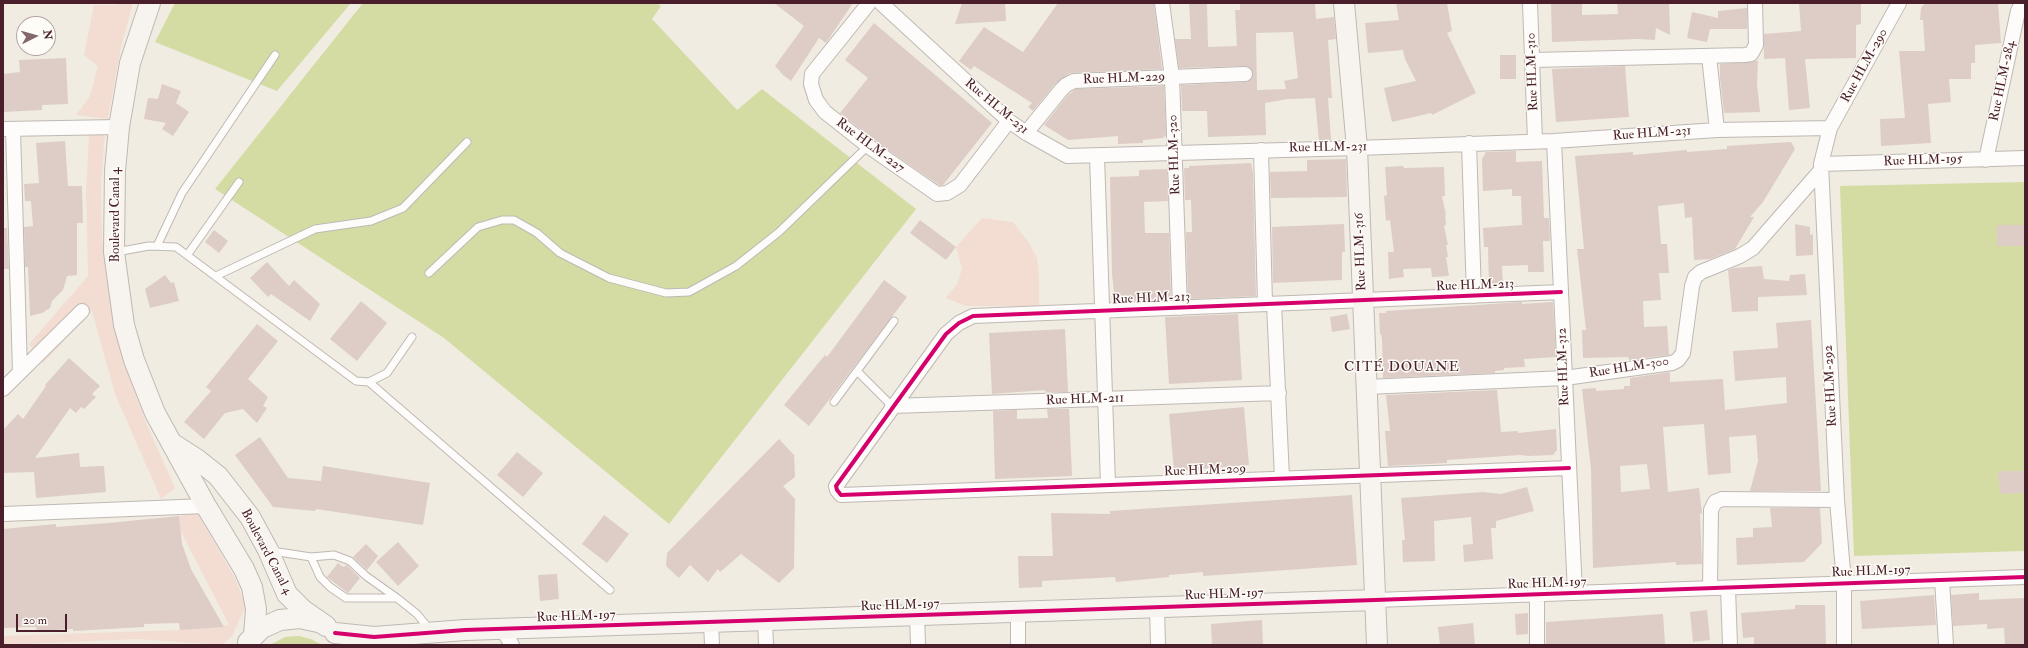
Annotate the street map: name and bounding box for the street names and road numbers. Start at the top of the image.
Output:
street label: Rue HLM-290 [1838,26,1892,106]
street label: Rue HLM-310 [1524,33,1542,111]
street label: Rue HLM-284 [1987,39,2019,123]
street label: Rue HLM-229 [1083,70,1165,88]
street label: Rue HLM-231 [961,76,1031,138]
street label: Rue HLM-227 [833,115,907,177]
street label: Rue HLM-320 [1166,115,1184,195]
street label: Rue HLM-231 [1612,123,1692,145]
street label: Rue HLM-231 [1289,140,1367,156]
street label: Rue HLM-195 [1883,152,1963,170]
street label: Boulevard Canal 4 [108,168,124,262]
street label: Rue HLM-316 [1352,213,1370,291]
street label: Rue HLM-213 [1436,277,1514,295]
street label: Rue HLM-213 [1112,290,1190,308]
street label: Rue HLM-312 [1555,328,1573,406]
street label: Rue HLM-292 [1821,345,1841,427]
street label: Rue HLM-300 [1588,354,1670,382]
street label: Rue HLM-211 [1046,391,1124,409]
street label: Rue HLM-209 [1164,462,1246,480]
street label: Boulevard Canal 4 [237,506,295,598]
street label: Rue HLM-197 [1831,563,1911,581]
street label: Rue HLM-197 [1507,575,1587,593]
street label: Rue HLM-197 [1184,586,1264,604]
street label: Rue HLM-197 [860,597,940,615]
street label: Rue HLM-197 [536,608,616,626]

